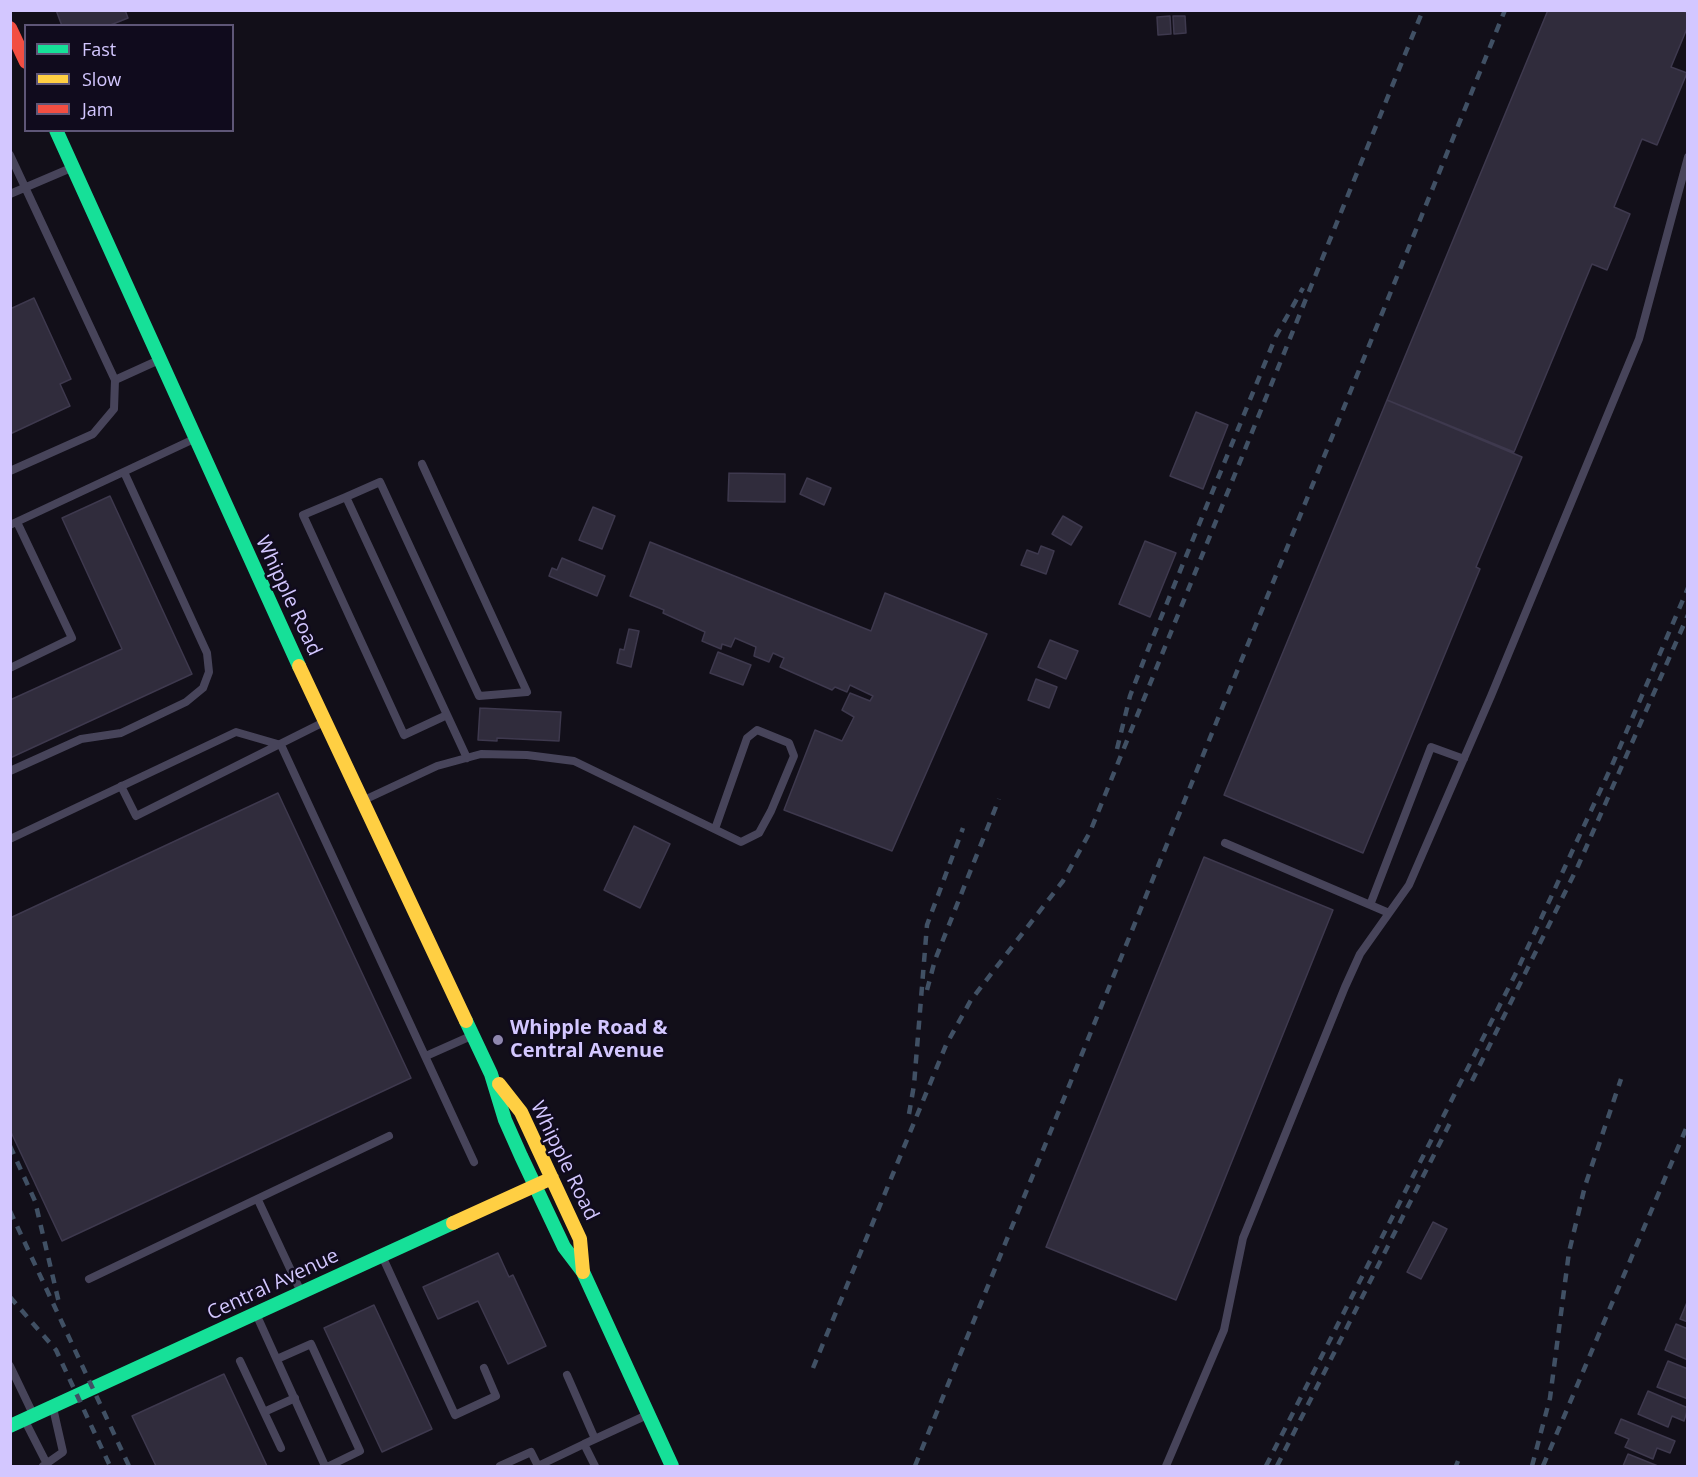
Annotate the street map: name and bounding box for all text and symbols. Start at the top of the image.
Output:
legend [24,24,234,132]
text: Fast [82,37,116,61]
text: Slow [82,67,121,91]
text: Jam [82,97,114,121]
street label: Whipple Road [250,532,326,660]
place label: Whipple Road & Central Avenue [510,1016,668,1063]
marker: Whipple Road & Central Avenue [491,1033,505,1047]
street label: Whipple Road [525,1098,603,1224]
street label: Central Avenue [203,1244,343,1326]

